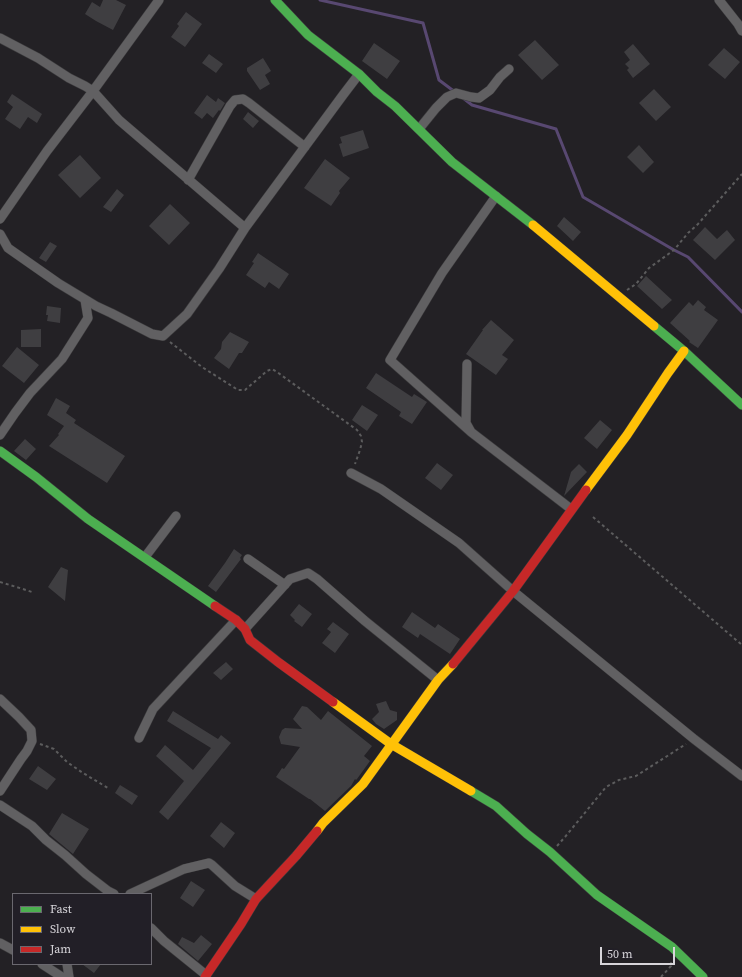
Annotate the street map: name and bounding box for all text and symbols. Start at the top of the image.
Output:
legend [12,893,152,965]
text: Fast [50,901,72,917]
text: Slow [50,921,75,937]
scale bar [602,939,677,965]
text: Jam [50,941,71,957]
text: 50 m [607,946,633,962]

